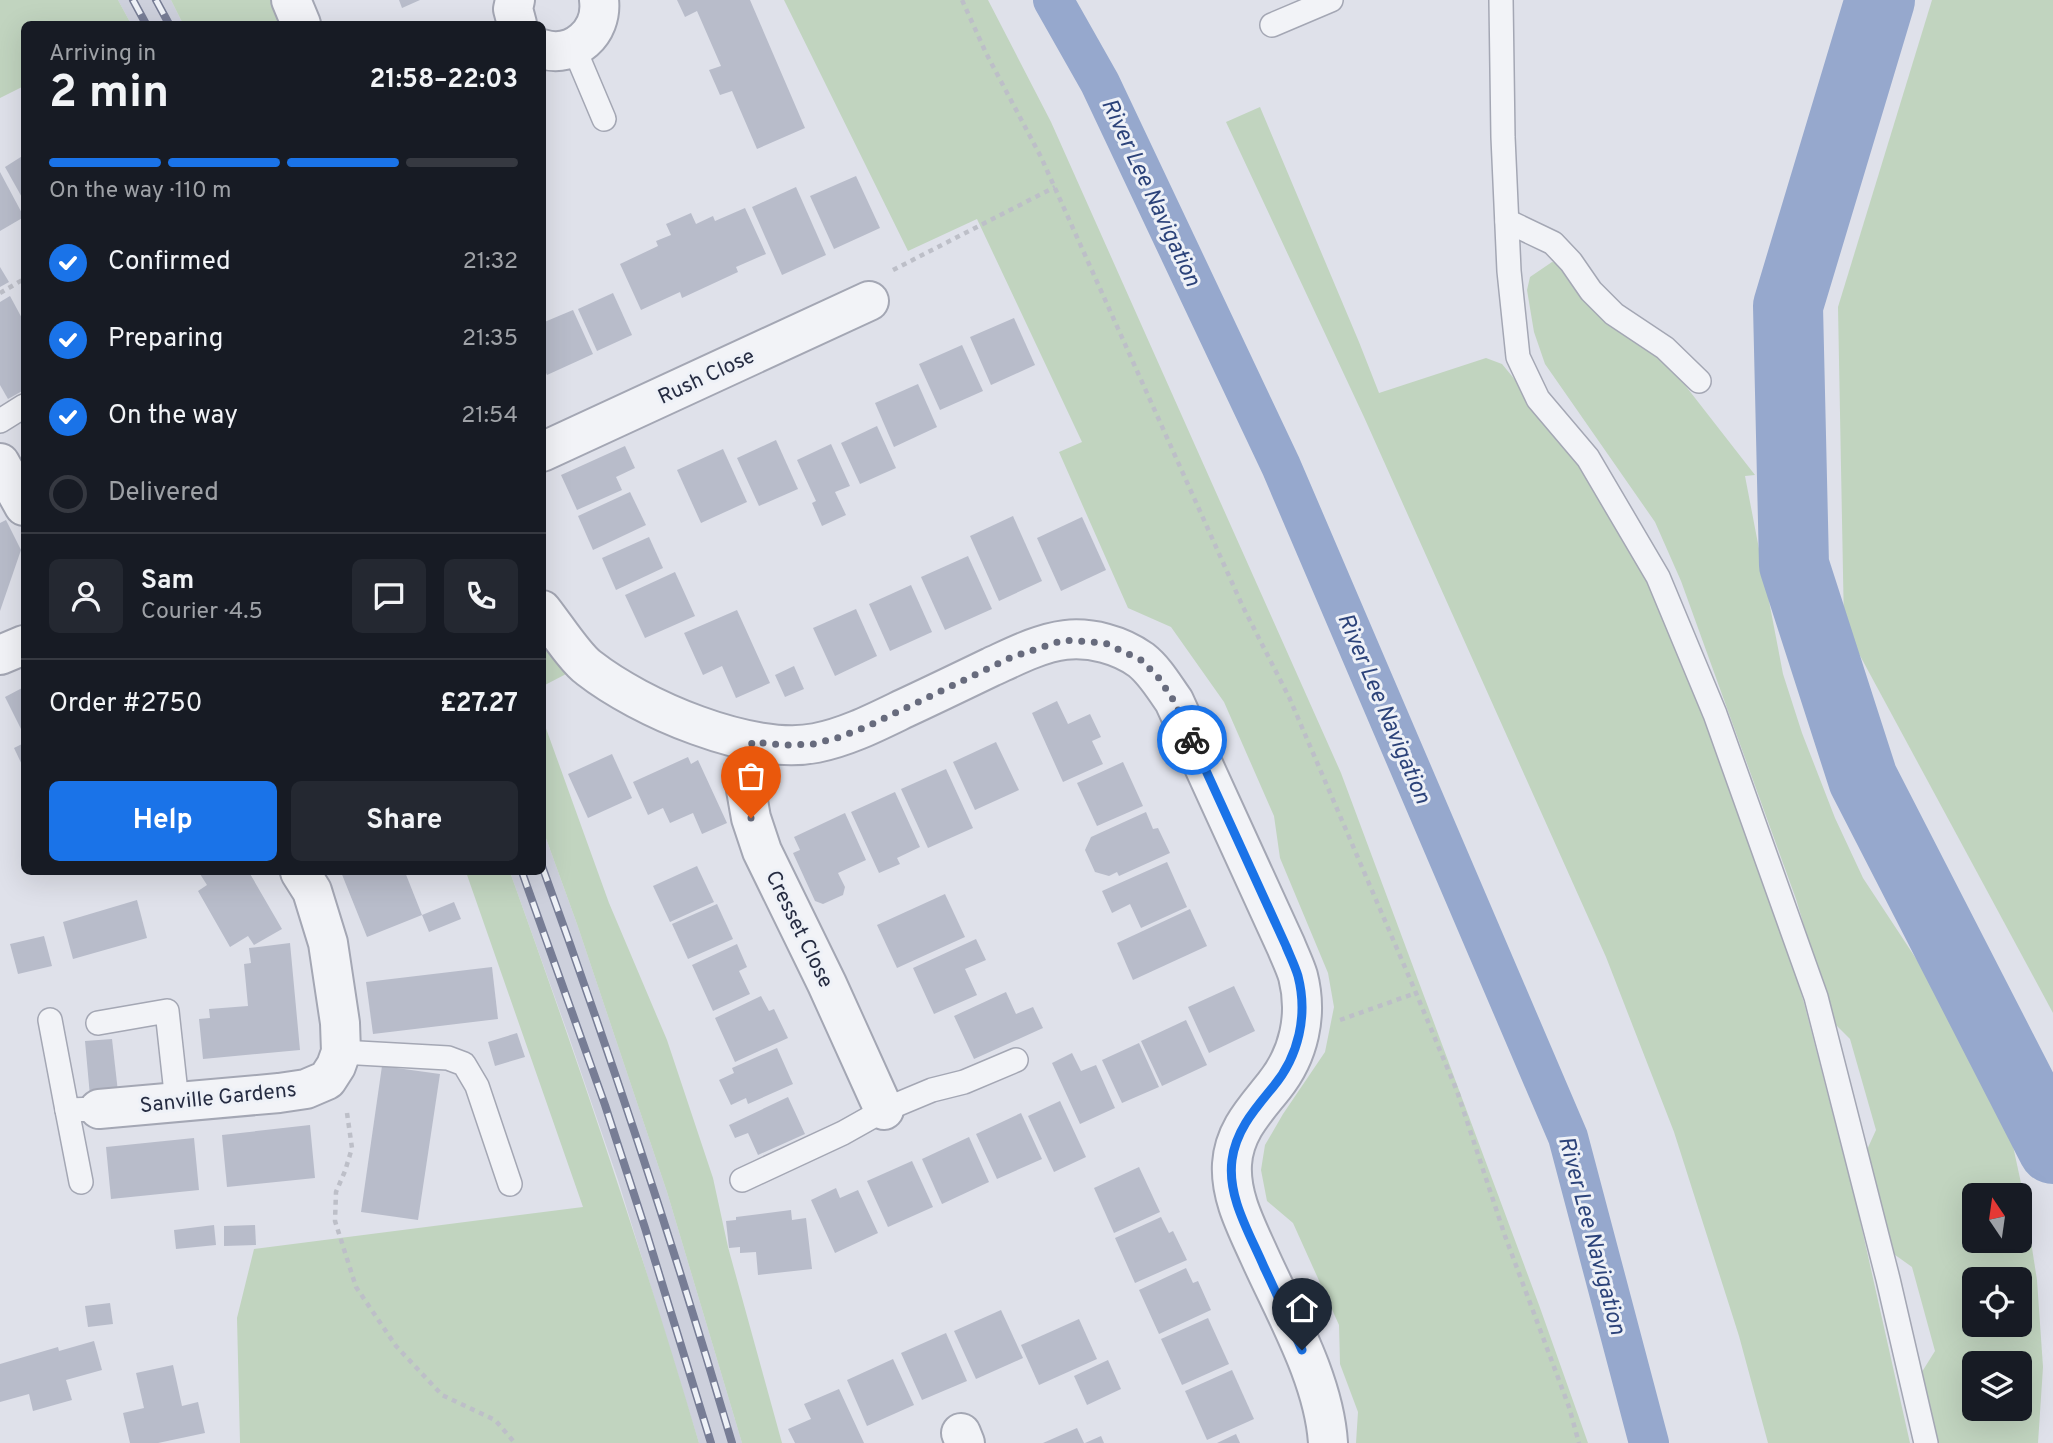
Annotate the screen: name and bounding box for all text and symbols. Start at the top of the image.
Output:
text: Arriving in [49,40,156,69]
text: 21:58–22:03 [369,64,518,97]
text: 2 min [49,65,169,124]
water label: River Lee Navigation [1093,94,1206,292]
text: On the way · 110 m [49,177,232,206]
icon: check [49,244,87,282]
text: Confirmed [108,246,231,279]
text: 21:32 [463,248,518,277]
icon: check [49,321,87,359]
text: Preparing [108,323,223,356]
text: 21:35 [462,325,518,354]
street label: Rush Close [654,343,759,411]
icon: check [49,398,87,436]
text: On the way [108,400,238,433]
text: 21:54 [461,402,518,431]
text: Delivered [108,477,219,510]
button: person [49,559,123,633]
button: chat [352,559,426,633]
button: phone [444,559,518,633]
text: Sam [141,565,194,598]
text: Courier · 4.5 [141,598,263,627]
water label: River Lee Navigation [1329,609,1436,809]
text: Order #2750 [49,688,202,721]
text: £27.27 [440,688,518,721]
courier [1157,705,1227,775]
icon: bike [1173,721,1211,759]
pin [721,746,781,818]
icon: bag [732,757,770,795]
button: Help [49,781,277,861]
button: Share [291,781,518,861]
street label: Cresset Close [759,867,839,993]
street label: Sanville Gardens [138,1077,298,1120]
water label: River Lee Navigation [1550,1133,1631,1339]
north arrow [1962,1183,2032,1253]
map controls [1962,1183,2032,1421]
button: locate [1962,1267,2032,1337]
pin [1272,1278,1332,1350]
icon: home [1283,1289,1321,1327]
button: layers [1962,1351,2032,1421]

